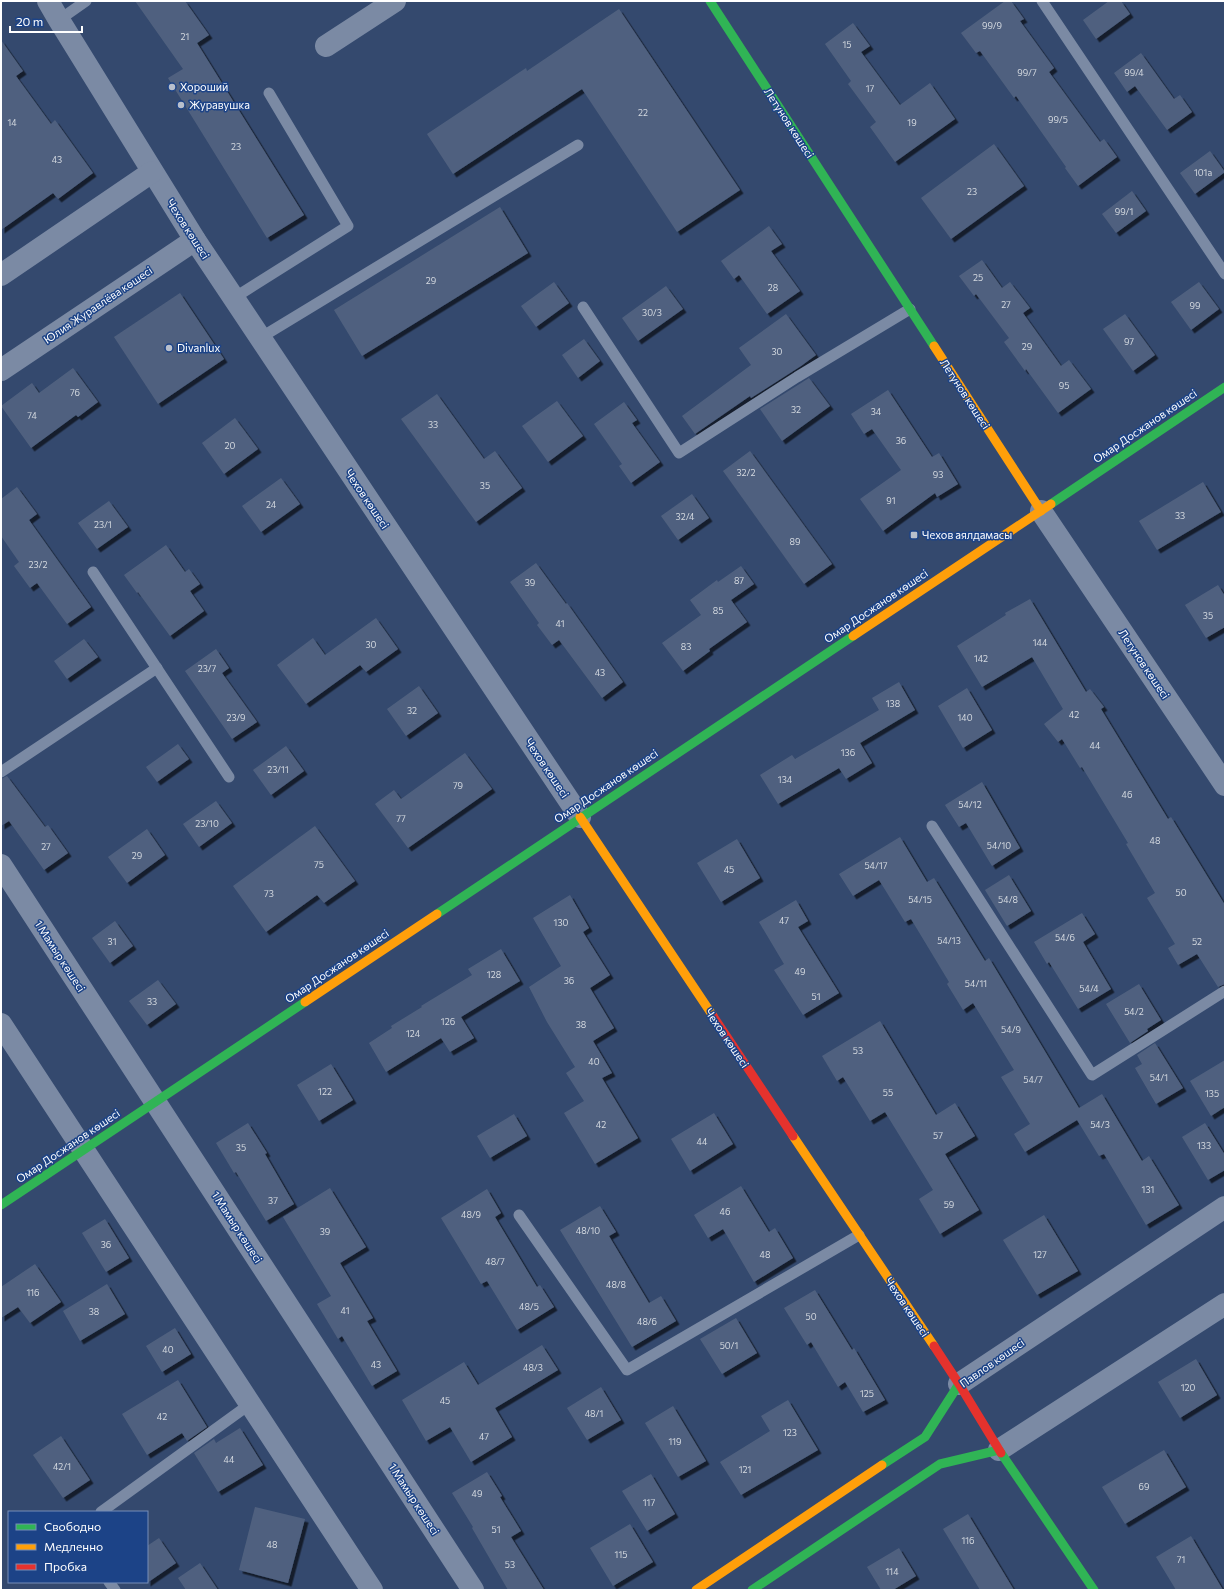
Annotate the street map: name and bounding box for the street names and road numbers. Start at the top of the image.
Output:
street label: Летунов көшесі [762,85,817,160]
street label: Чехов көшесі [164,196,213,261]
street label: Юлия Журавлёва көшесі [41,263,155,346]
street label: Летунов көшесі [938,356,993,431]
street label: Омар Досжанов көшесі [1090,386,1199,465]
street label: Чехов көшесі [343,467,392,531]
street label: Омар Досжанов көшесі [821,566,930,645]
street label: Летунов көшесі [1116,626,1173,701]
street label: Чехов көшесі [523,736,572,800]
street label: Омар Досжанов көшесі [551,746,660,825]
street label: 1 Мамыр көшесі [32,918,88,994]
street label: Омар Досжанов көшесі [282,926,391,1005]
street label: Чехов көшесі [703,1006,752,1070]
street label: Омар Досжанов көшесі [13,1106,122,1185]
street label: 1 Мамыр көшесі [209,1189,265,1265]
street label: Чехов көшесі [883,1275,932,1339]
street label: Павлов көшесі [957,1335,1027,1390]
street label: 1 Мамыр көшесі [386,1461,442,1537]

